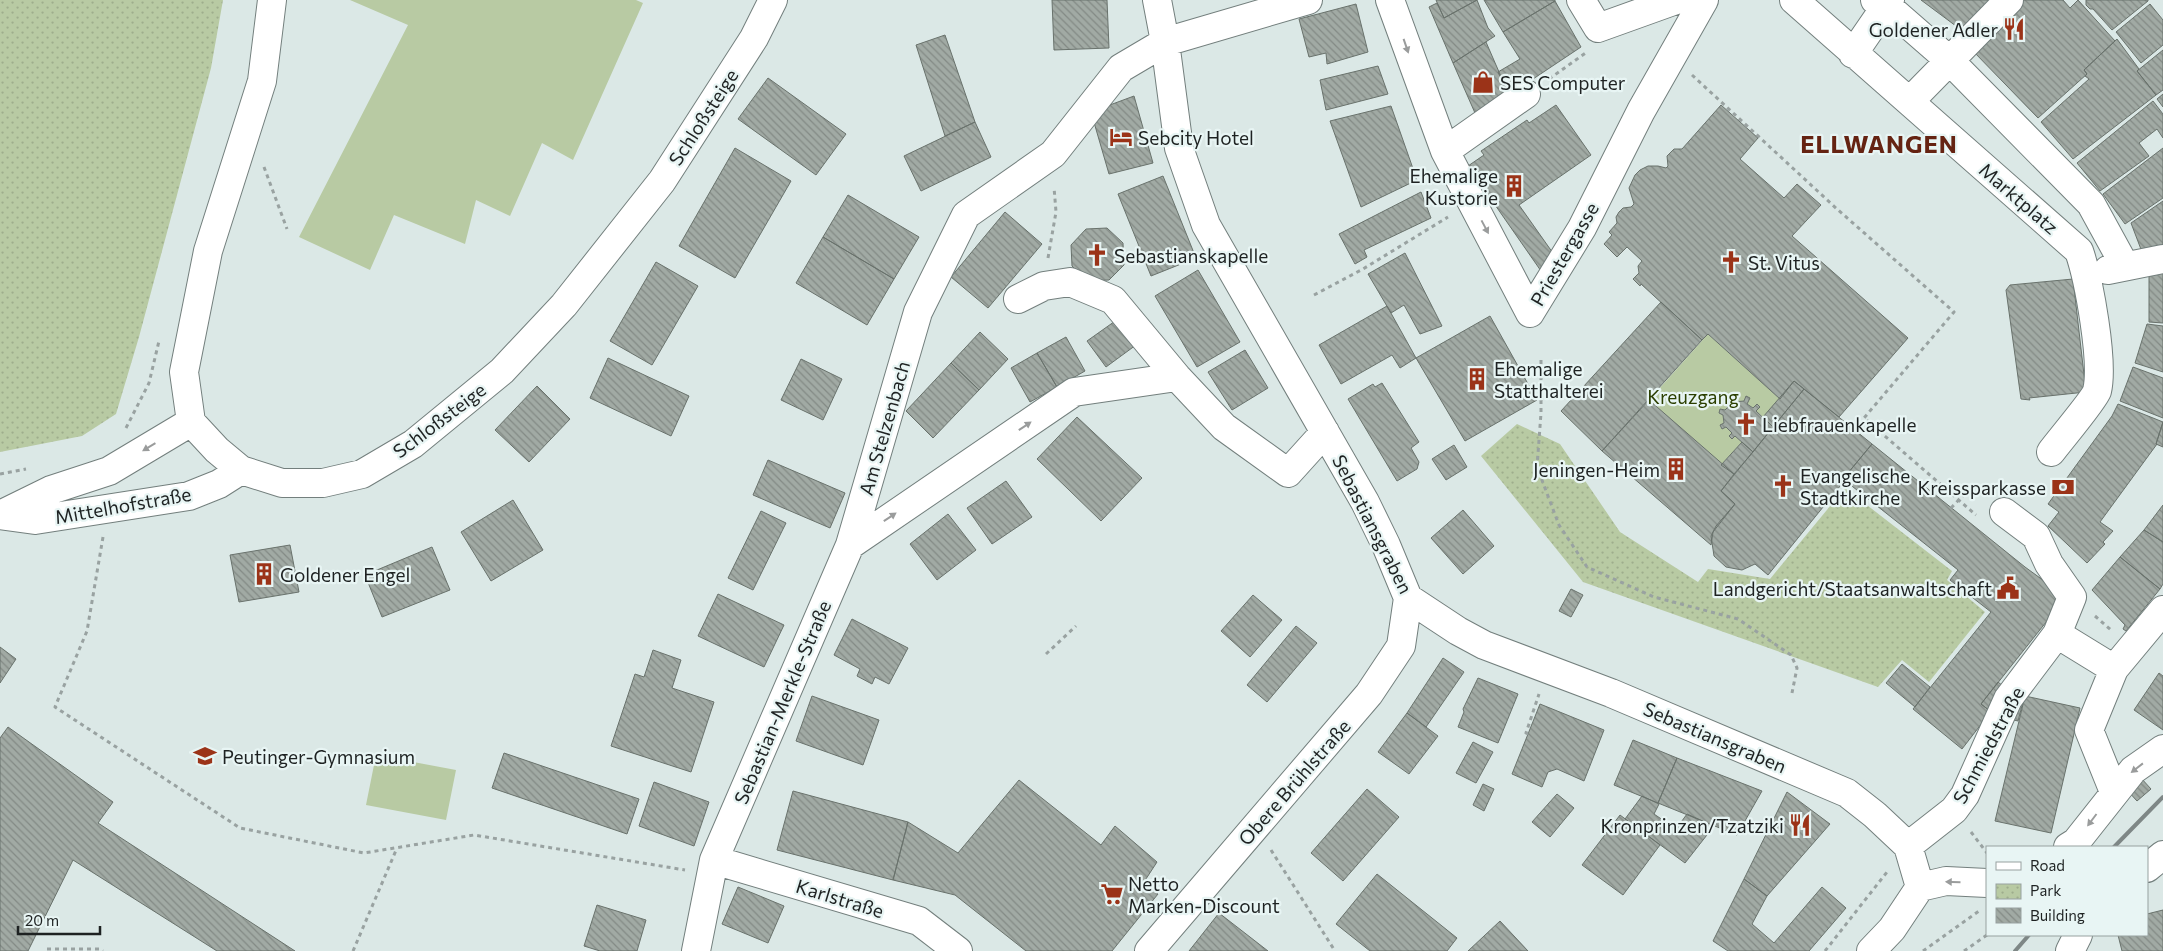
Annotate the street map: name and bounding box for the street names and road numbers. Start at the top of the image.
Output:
street label: Schloßsteige [663,64,743,170]
street label: Marktplatz [1975,158,2063,238]
street label: Priestergasse [1525,198,1603,310]
street label: Am Stelzenbach [854,358,914,498]
street label: Schloßsteige [388,378,490,462]
street label: Sebastiansgraben [1328,451,1418,597]
street label: Mittelhofstraße [53,482,193,528]
street label: Sebastian-Merkle-Straße [729,597,835,807]
street label: Schmiedstraße [1948,683,2028,807]
street label: Sebastiansgraben [1640,697,1790,777]
street label: Obere Brühlstraße [1233,714,1355,850]
street label: Karlstraße [793,874,887,922]

